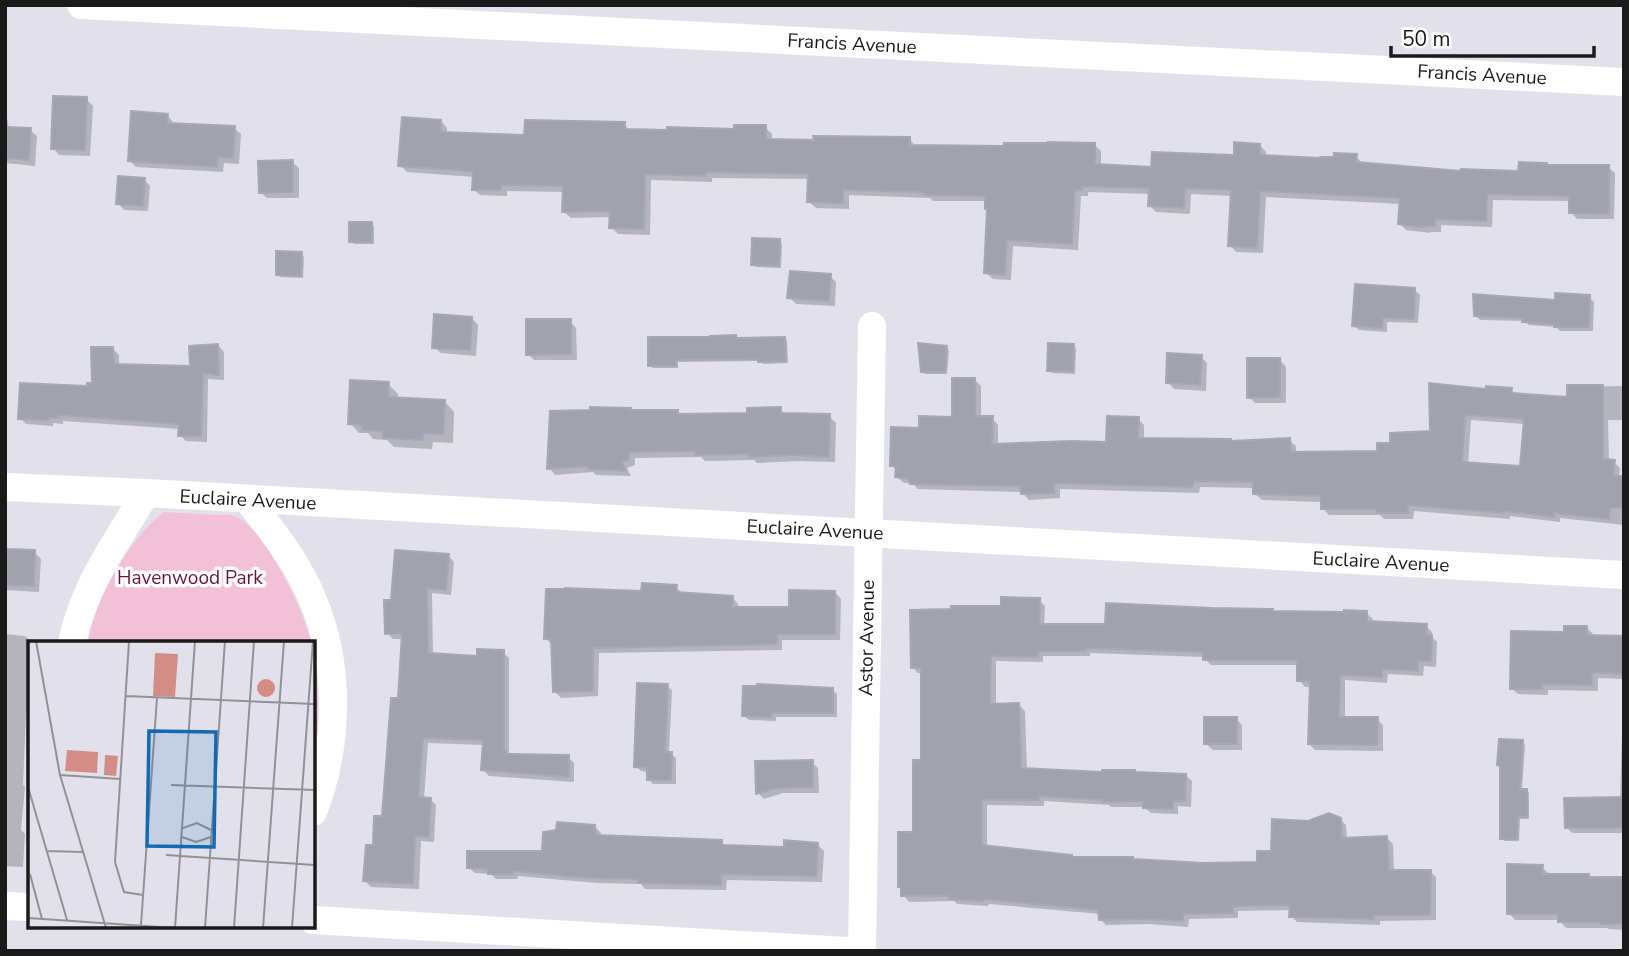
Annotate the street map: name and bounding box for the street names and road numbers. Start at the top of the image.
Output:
street label: Francis Avenue [787,28,917,60]
street label: Francis Avenue [1417,59,1547,91]
street label: Euclaire Avenue [179,483,317,517]
street label: Euclaire Avenue [746,513,884,547]
street label: Euclaire Avenue [1312,545,1450,579]
street label: Astor Avenue [853,580,881,696]

